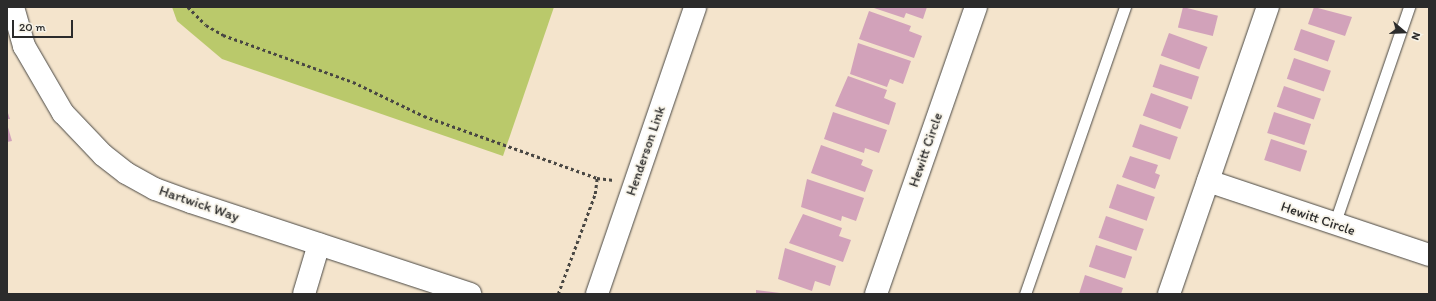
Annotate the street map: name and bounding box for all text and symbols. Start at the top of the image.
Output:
scale bar [14,12,75,38]
north arrow [1384,12,1424,52]
text: 20 m [19,20,46,34]
text: N [1408,30,1423,42]
street label: Henderson Link [623,104,669,198]
street label: Hewitt Circle [905,111,947,189]
street label: Hartwick Way [157,183,241,225]
street label: Hewitt Circle [1279,198,1357,240]

